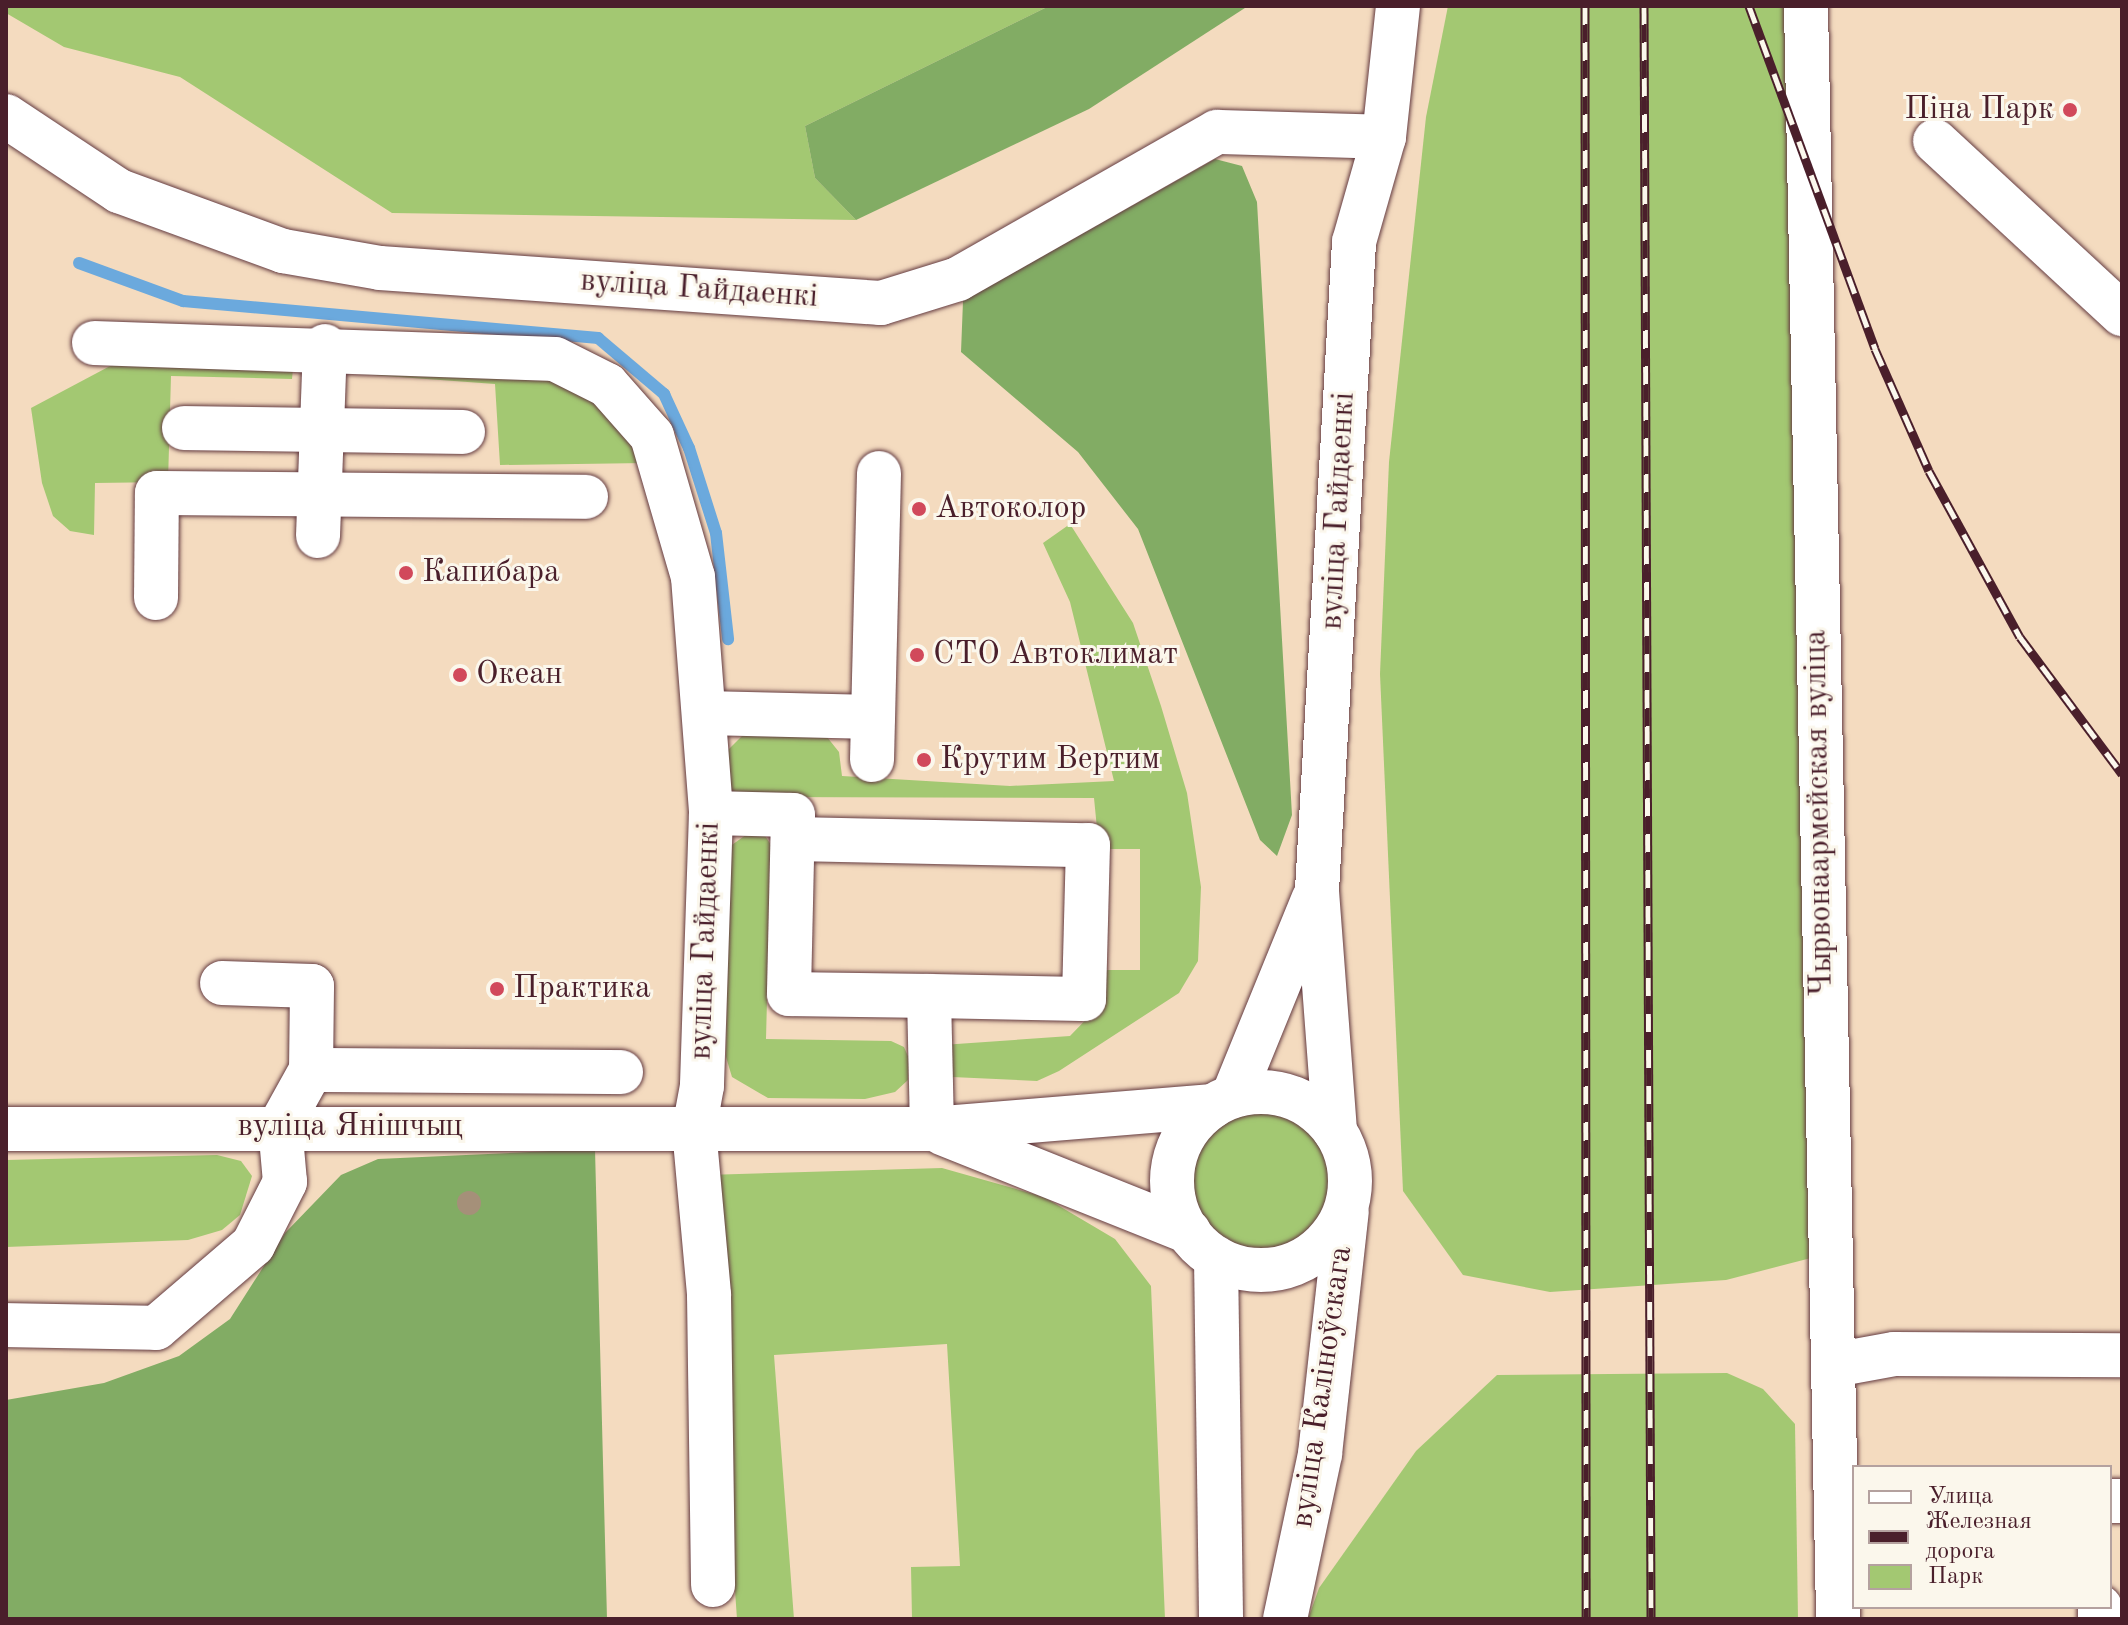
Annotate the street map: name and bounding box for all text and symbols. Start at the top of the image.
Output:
place label: Піна Парк [1904,91,2054,129]
marker: Піна Парк [2061,101,2079,119]
street label: вуліца Гайдаенкі [579,263,819,317]
street label: вуліца Гайдаенкі [1314,391,1364,631]
place label: Автоколор [935,490,1086,528]
marker: Автоколор [910,500,928,518]
place label: Капибара [422,554,560,592]
marker: Капибара [397,564,415,582]
street label: Чырвонаармейская вуліца [1798,629,1842,997]
place label: СТО Автоклимат [933,636,1178,674]
marker: СТО Автоклимат [908,646,926,664]
place label: Океан [476,656,563,694]
marker: Океан [451,666,469,684]
place label: Крутим Вертим [940,741,1160,779]
marker: Крутим Вертим [915,751,933,769]
street label: вуліца Гайдаенкі [683,821,729,1061]
place label: Практика [513,970,651,1008]
marker: Практика [488,980,506,998]
street label: вуліца Янішчыц [237,1108,463,1146]
street label: вуліца Каліноўскага [1284,1244,1362,1530]
legend [1852,1465,2112,1609]
text: Улица [1928,1485,1993,1509]
text: Железная дорога [1925,1510,2032,1564]
text: Парк [1928,1565,1983,1589]

